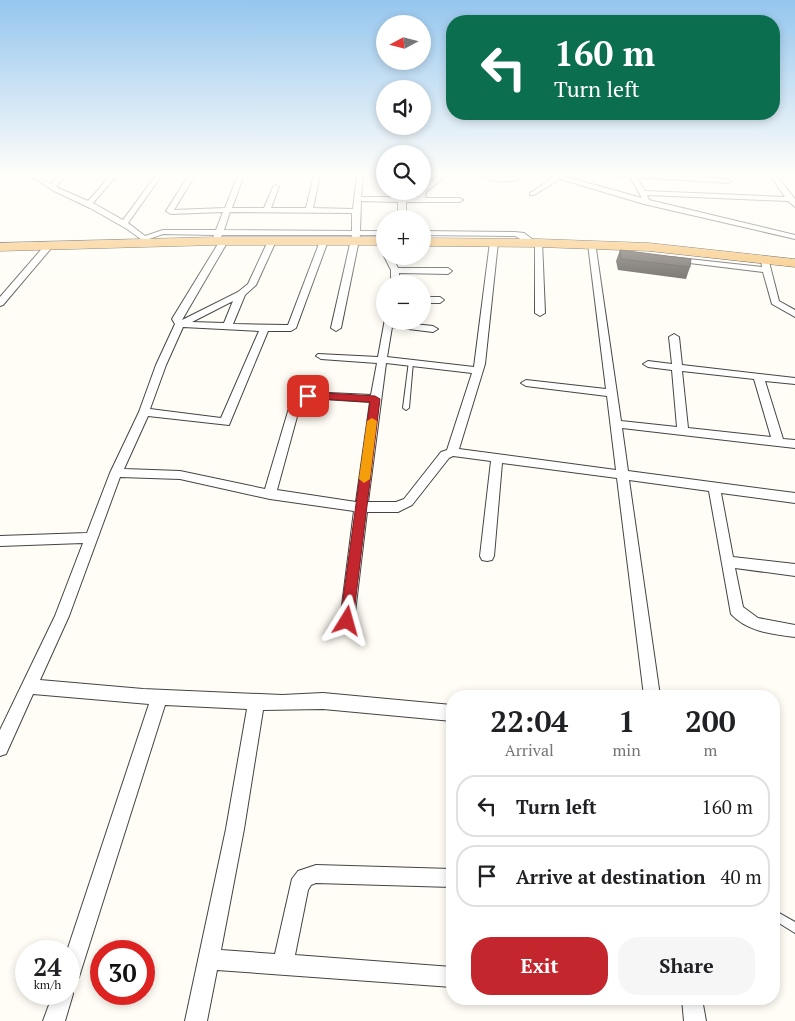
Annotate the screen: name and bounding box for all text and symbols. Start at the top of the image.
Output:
north arrow [376,15,431,70]
map controls [376,15,431,330]
text: 160 m [554,30,655,76]
icon: left [471,35,536,100]
text: Turn left [554,74,640,103]
button: sound [376,80,431,135]
button: search [376,145,431,200]
button: + [376,210,431,265]
button: − [376,275,431,330]
pin [287,375,329,417]
icon: arrive [294,382,322,410]
position arrow [320,594,372,646]
text: 22:04 [490,701,568,741]
text: 1 [618,701,635,741]
text: 200 [685,701,736,741]
text: Arrival [505,739,554,761]
text: min [613,739,641,761]
text: m [703,739,717,761]
icon: left [473,792,501,820]
text: Turn left [516,794,597,819]
text: 160 m [702,794,753,819]
icon: arrive [473,862,501,890]
text: Arrive at destination [516,864,705,889]
text: 40 m [720,864,762,889]
button: Exit [471,937,608,995]
button: Share [618,937,755,995]
speed limit sign: 30 [90,940,155,1005]
text: 24 [33,950,62,983]
text: km/h [34,977,61,992]

